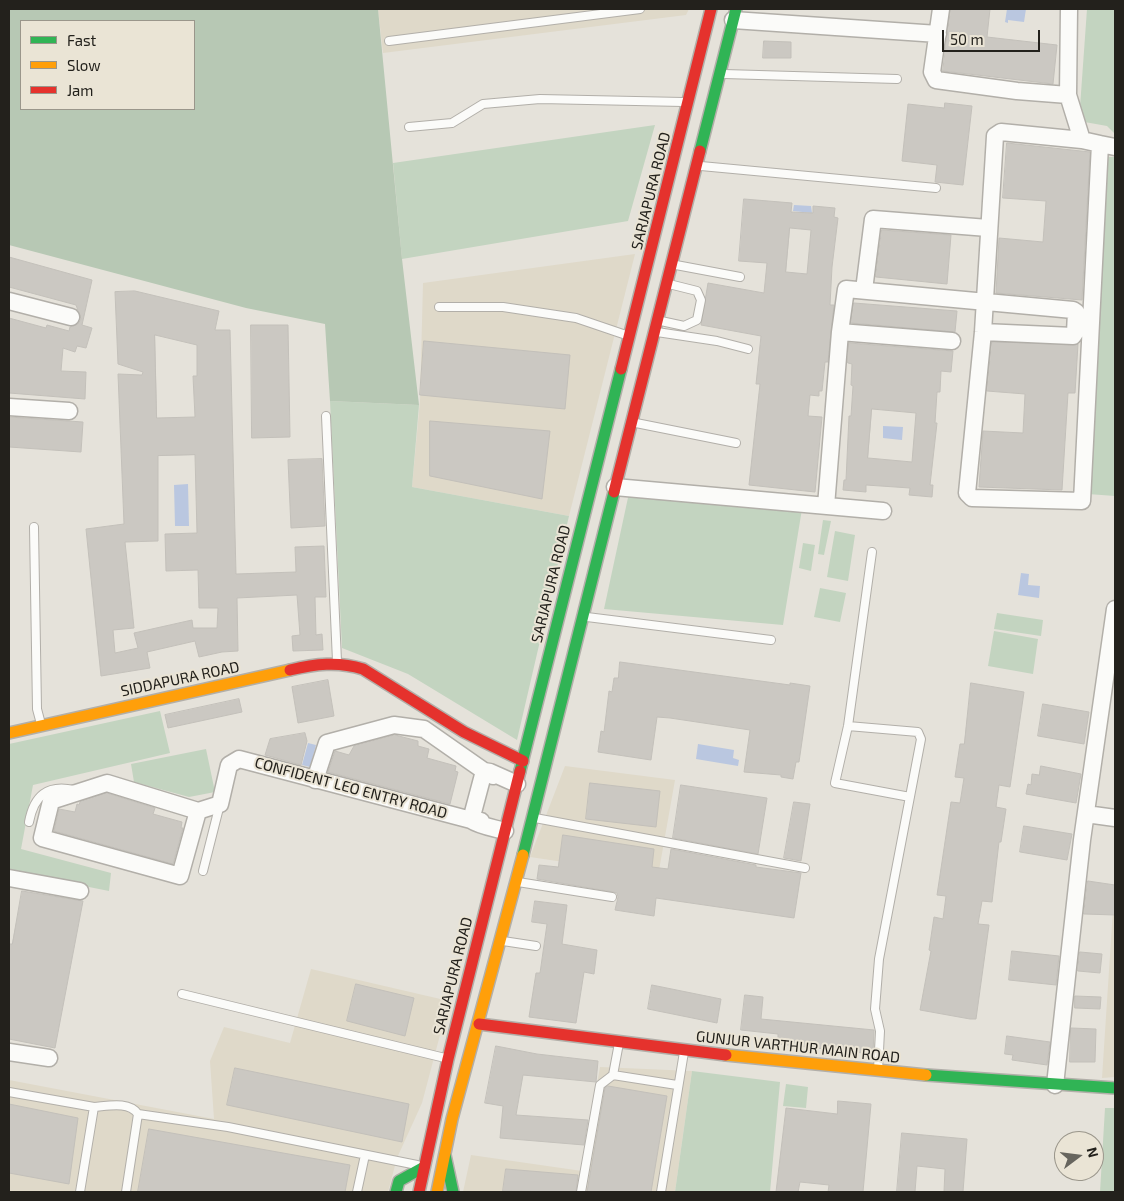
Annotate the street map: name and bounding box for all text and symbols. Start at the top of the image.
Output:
legend [20,20,195,110]
scale bar [944,20,1042,52]
text: 50 m [950,30,984,48]
text: Fast [67,31,96,49]
text: Slow [67,56,101,74]
text: Jam [67,81,93,99]
street label: SARJAPURA ROAD [628,130,674,252]
street label: SARJAPURA ROAD [528,523,574,645]
street label: SIDDAPURA ROAD [119,658,241,700]
street label: CONFIDENT LEO ENTRY ROAD [253,754,449,822]
street label: SARJAPURA ROAD [430,915,476,1037]
street label: GUNJUR VARTHUR MAIN ROAD [695,1027,901,1067]
north arrow [1054,1131,1104,1181]
text: N [1083,1145,1103,1159]

